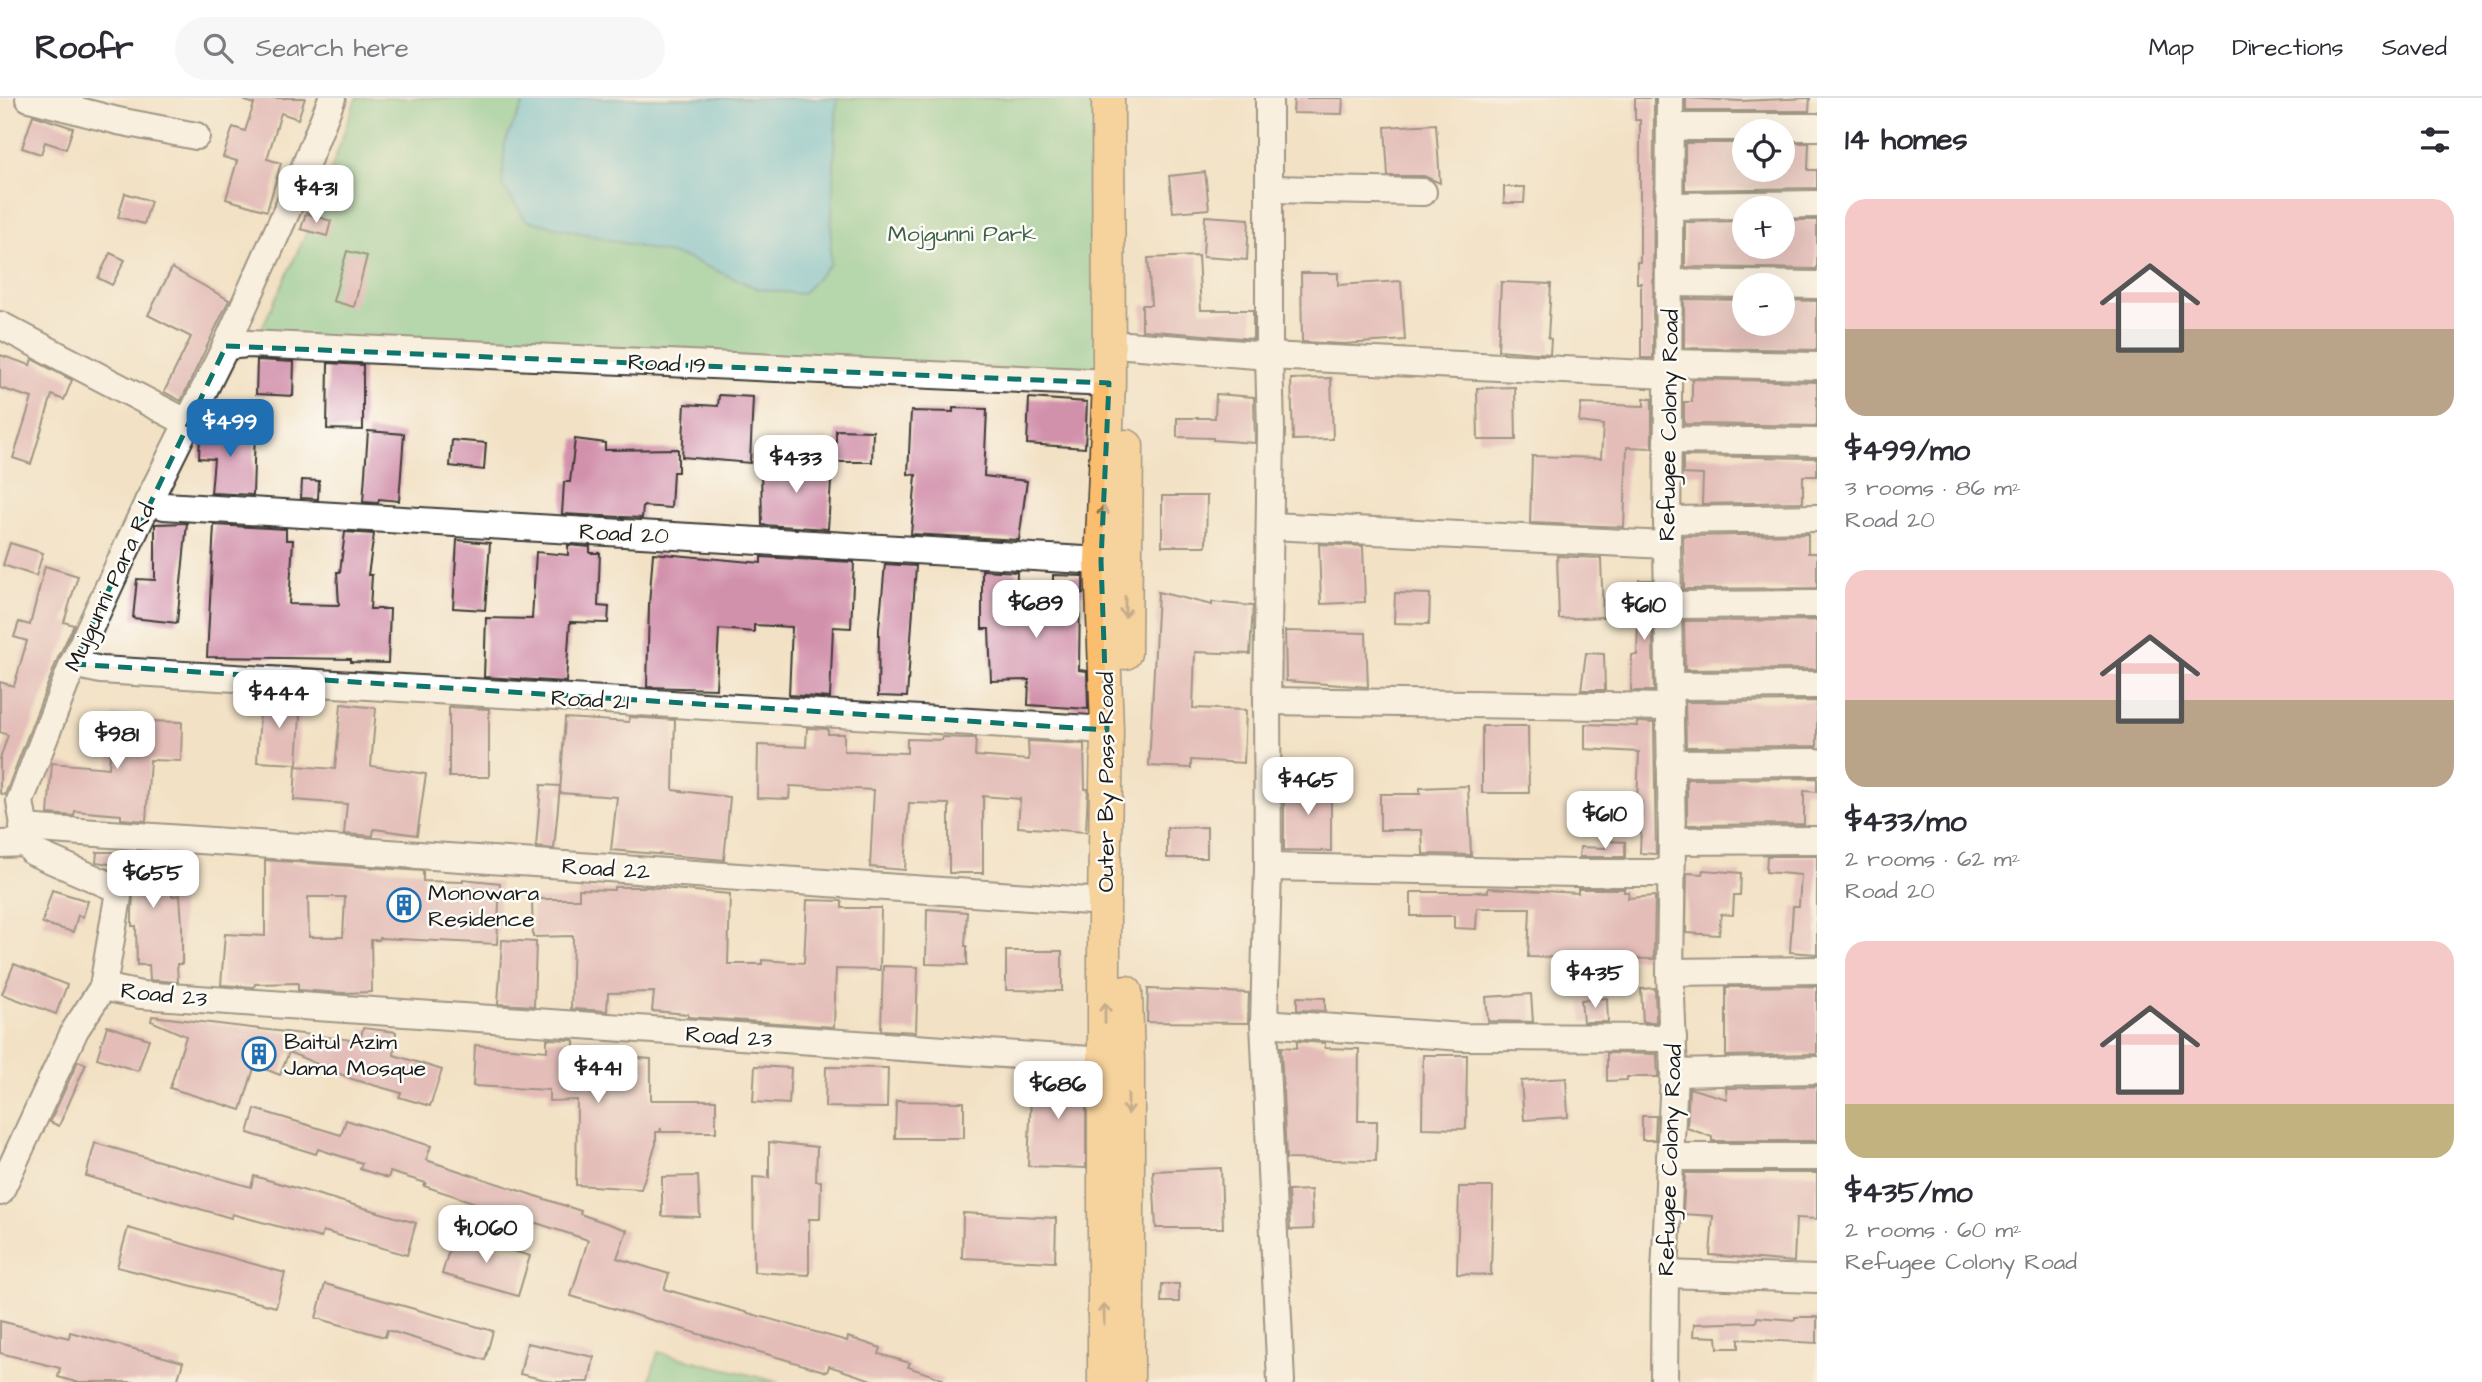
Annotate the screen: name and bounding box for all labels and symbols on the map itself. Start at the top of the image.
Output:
pin: $431 [275,166,357,225]
park label: Mojgunni Park [888,218,1036,251]
street label: Refugee Colony Road [1651,309,1688,541]
street label: Road 19 [627,346,707,382]
pin: $499 [189,400,271,459]
pin: $433 [755,436,837,495]
street label: Mujgunni Para Rd [57,498,164,677]
one-way arrow [1097,505,1110,528]
street label: Road 20 [578,516,670,552]
pin: $689 [995,580,1077,640]
pin: $610 [1603,582,1685,642]
one-way arrow [1118,595,1132,618]
pin: $444 [238,670,320,730]
street label: Outer By Pass Road [1090,672,1123,892]
street label: Road 21 [550,682,630,718]
pin: $981 [76,712,158,771]
pin: $465 [1267,758,1349,817]
pin: $610 [1564,792,1646,851]
pin: $655 [112,850,194,910]
street label: Road 22 [561,850,651,888]
place label: Monowara Residence [428,877,539,935]
building icon: Monowara Residence [385,886,423,924]
pin: $435 [1554,950,1636,1010]
street label: Road 23 [119,975,209,1015]
one-way arrow [1098,1002,1112,1025]
street label: Road 23 [684,1018,774,1056]
place label: Baitul Azim Jama Mosque [284,1026,426,1084]
building icon: Baitul Azim Jama Mosque [240,1035,278,1073]
street label: Refugee Colony Road [1650,1043,1691,1277]
pin: $441 [557,1046,639,1105]
pin: $686 [1017,1062,1099,1121]
one-way arrow [1121,1092,1135,1115]
pin: $1,060 [429,1206,543,1265]
one-way arrow [1097,1303,1111,1326]

